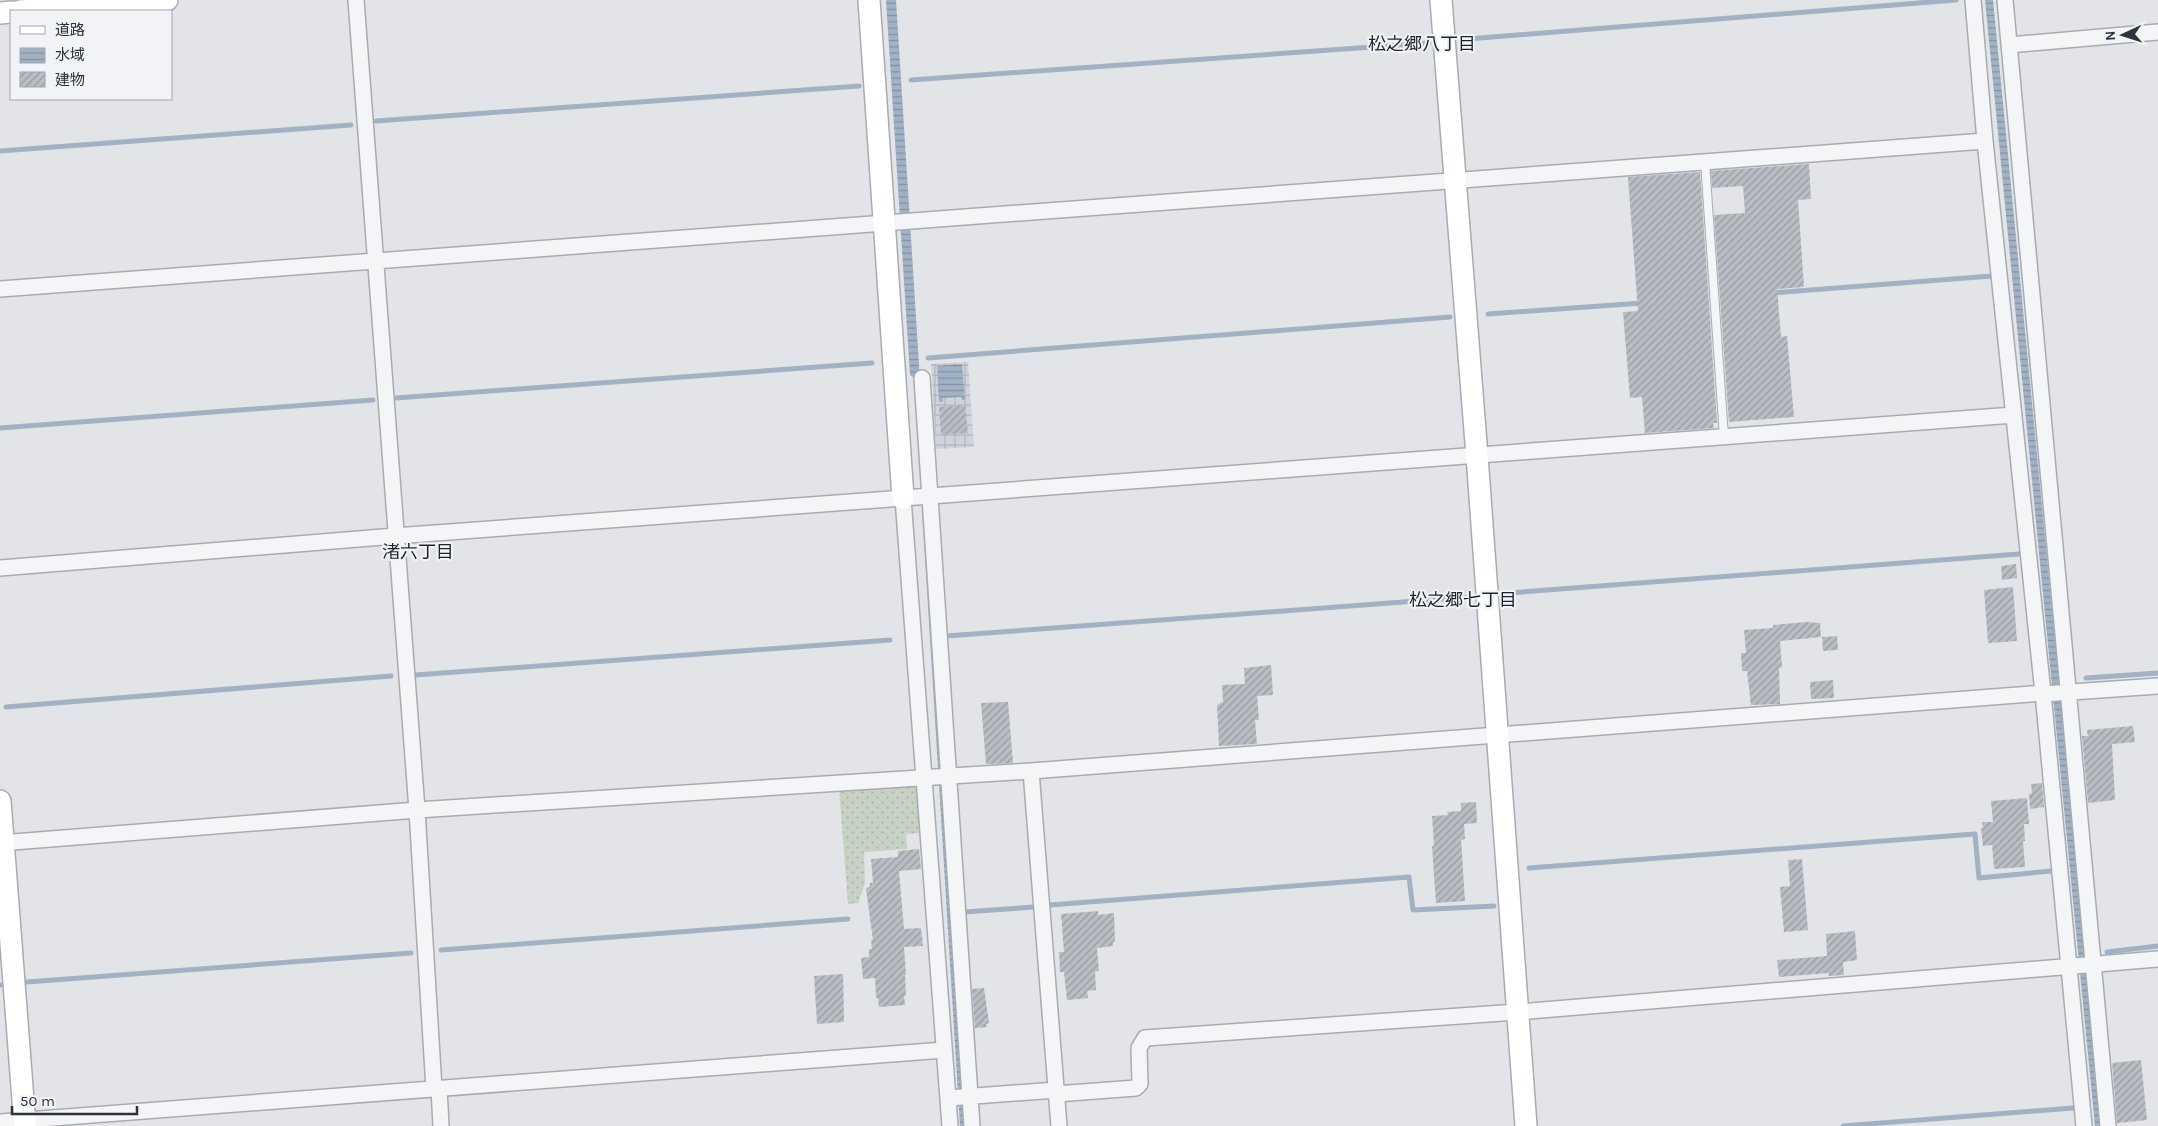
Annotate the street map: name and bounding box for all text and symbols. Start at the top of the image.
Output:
legend [10,10,172,100]
north arrow [2098,10,2148,60]
text: 道路 [55,21,85,39]
text: N [2102,30,2119,41]
district label: 松之郷八丁目 [1368,33,1476,55]
text: 水域 [55,46,85,64]
text: 建物 [55,71,85,89]
district label: 渚六丁目 [382,541,454,563]
district label: 松之郷七丁目 [1409,589,1517,611]
scale bar [12,1084,138,1116]
text: 50 m [20,1092,55,1110]

